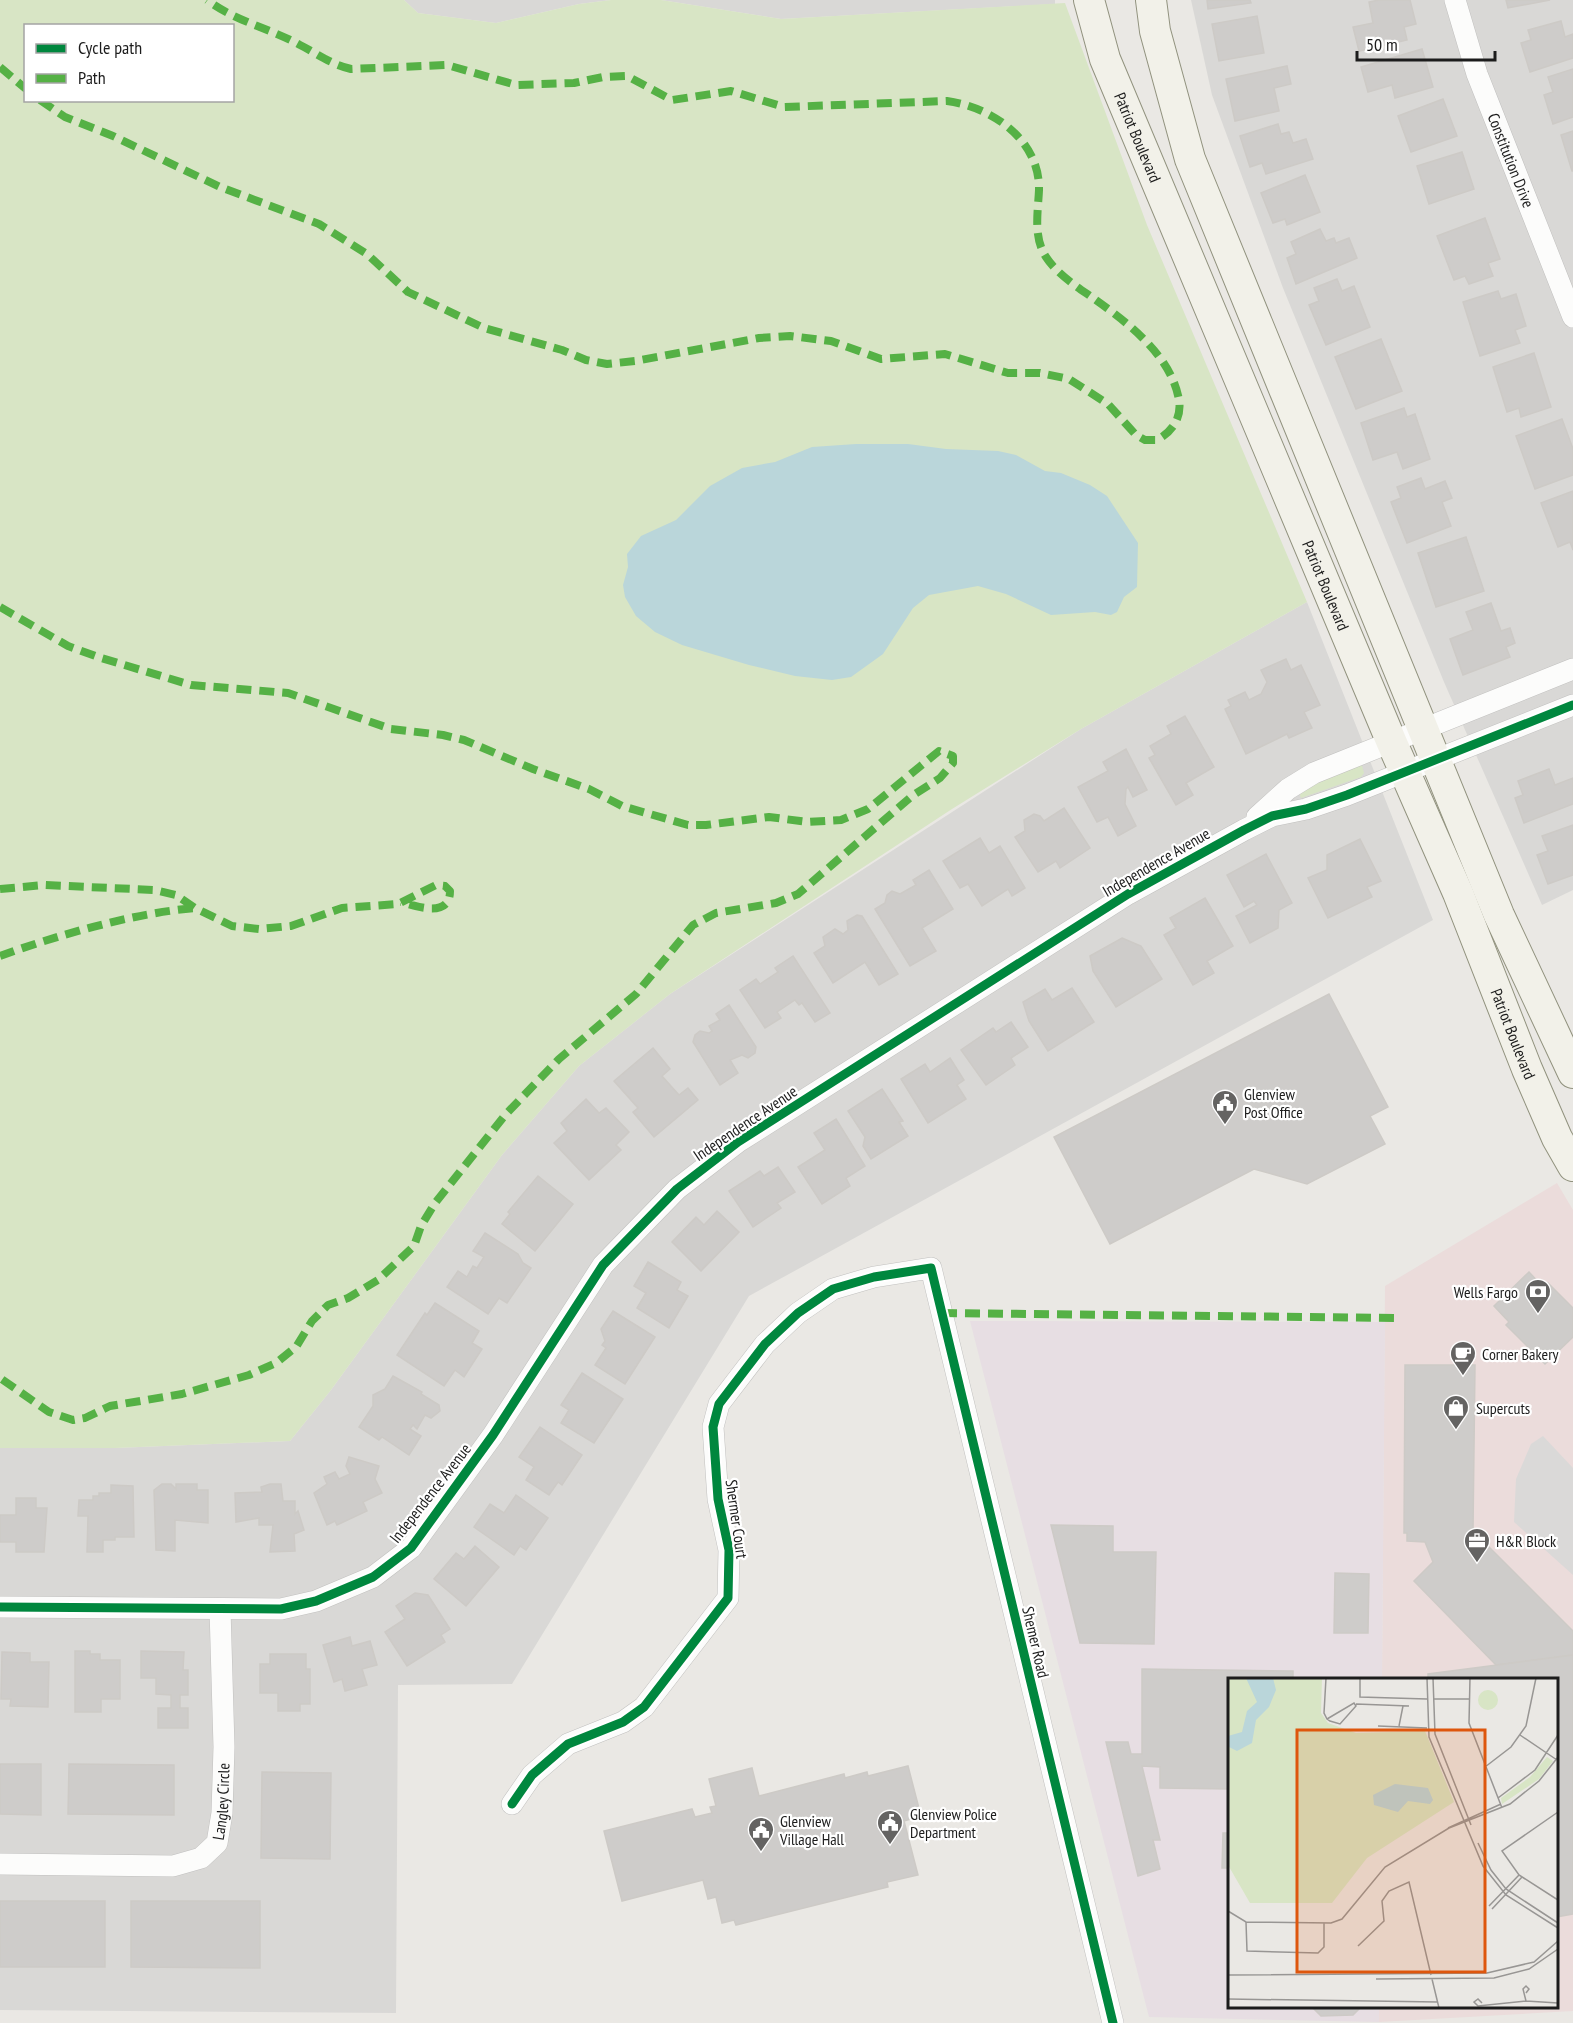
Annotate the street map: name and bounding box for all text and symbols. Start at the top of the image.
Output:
legend [24,24,234,102]
scale bar [1357,24,1495,62]
text: 50 m [1366,33,1398,56]
text: Cycle path [78,36,142,59]
text: Path [78,66,106,89]
street label: Patriot Boulevard [1110,89,1166,185]
street label: Constitution Drive [1483,110,1539,210]
street label: Patriot Boulevard [1298,537,1354,633]
street label: Independence Avenue [1099,823,1213,901]
street label: Patriot Boulevard [1486,986,1540,1082]
street label: Independence Avenue [689,1081,801,1165]
place label: Glenview Post Office [1244,1084,1303,1122]
public building icon: Glenview Post Office [1210,1088,1240,1126]
bank icon: Wells Fargo [1523,1277,1553,1315]
place label: Wells Fargo [1454,1282,1518,1302]
cafe icon: Corner Bakery [1448,1339,1478,1377]
place label: Corner Bakery [1482,1344,1559,1364]
shop icon: Supercuts [1441,1393,1471,1431]
place label: Supercuts [1476,1398,1530,1418]
street label: Independence Avenue [385,1439,475,1547]
street label: Shermer Court [722,1478,753,1560]
office icon: H&R Block [1462,1526,1492,1564]
place label: H&R Block [1496,1531,1557,1551]
street label: Shemer Road [1018,1604,1054,1680]
inset map [1228,1678,1558,2008]
street label: Langley Circle [208,1763,234,1841]
place label: Glenview Police Department [910,1804,997,1842]
public building icon: Glenview Police Department [875,1808,905,1846]
place label: Glenview Village Hall [779,1811,844,1849]
public building icon: Glenview Village Hall [746,1815,776,1853]

